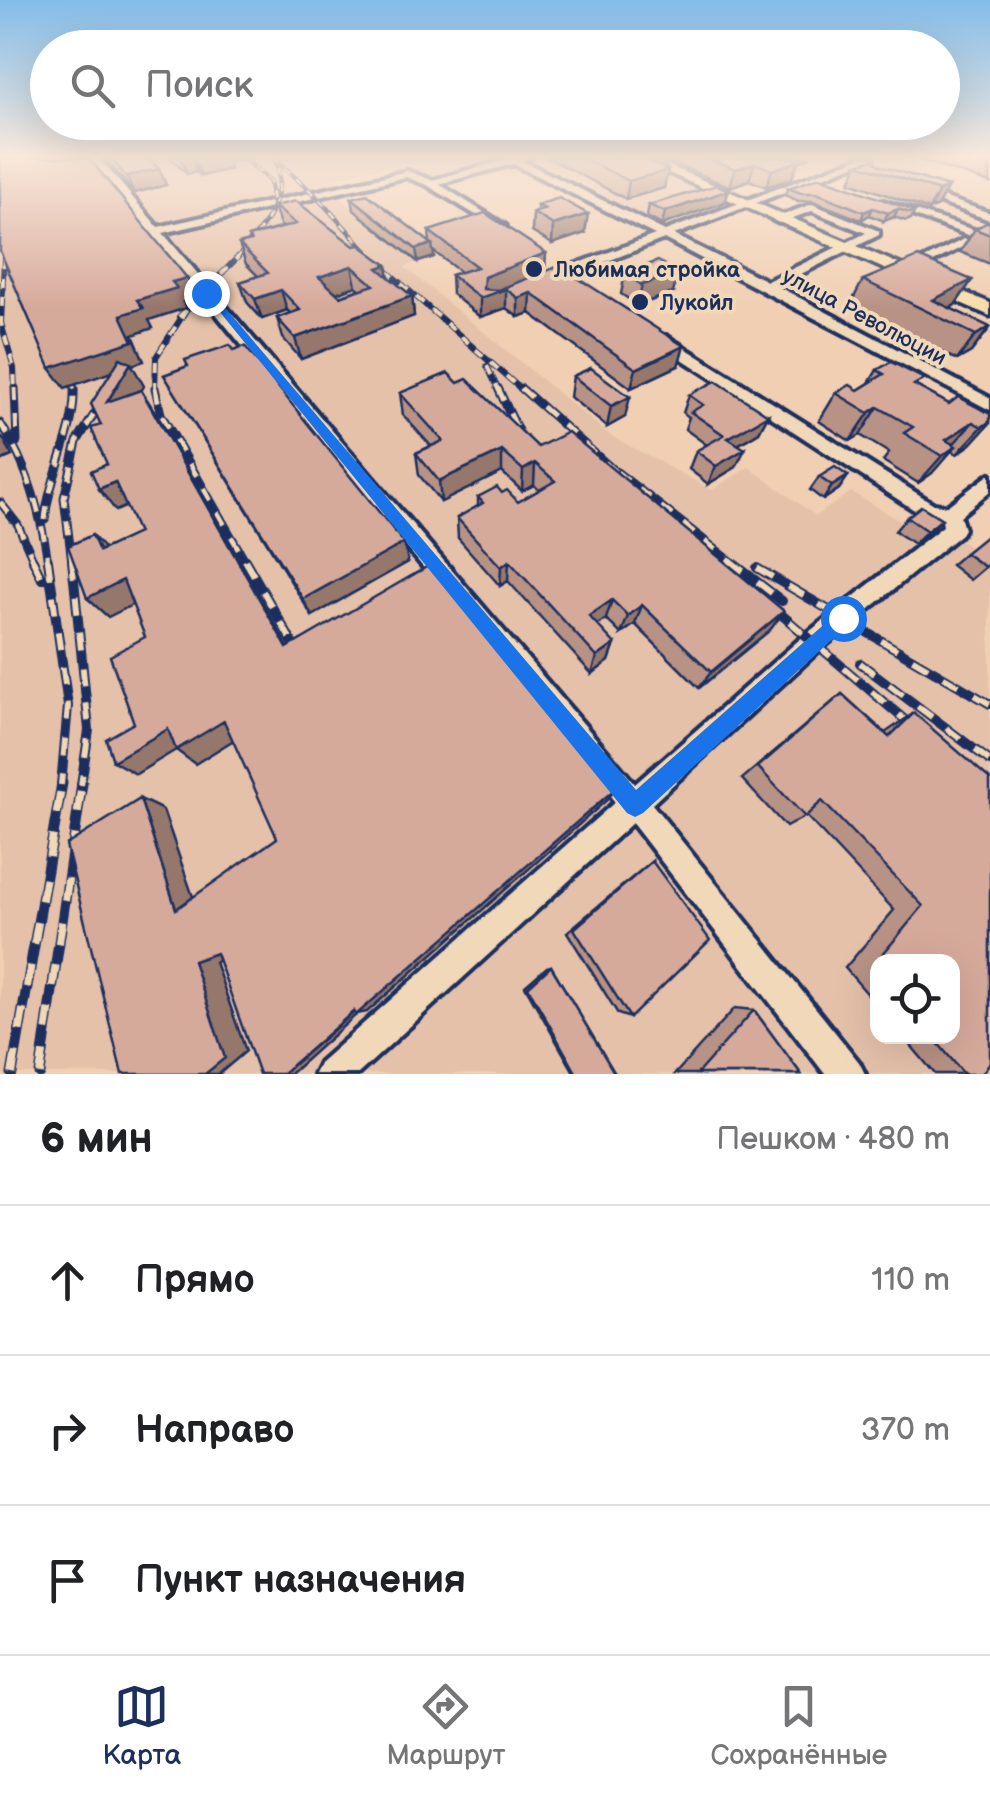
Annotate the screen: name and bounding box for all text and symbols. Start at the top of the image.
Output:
search box [30,30,960,140]
icon: search [65,58,120,113]
text: Поиск [145,63,253,108]
place label: Любимая стройка [553,257,740,284]
marker: Любимая стройка [523,258,545,280]
street label: улица Революции [778,263,951,372]
route end [184,271,230,317]
place label: Лукойл [659,290,734,317]
marker: Лукойл [629,291,651,313]
route start [821,596,867,642]
map controls [870,954,960,1044]
button: locate [870,954,960,1044]
text: 6 мин [40,1114,153,1165]
text: Пешком · 480 m [716,1120,950,1159]
icon: ahead [40,1253,95,1308]
text: Прямо [135,1258,254,1303]
text: 110 m [871,1261,950,1300]
icon: right [40,1403,95,1458]
text: Направо [135,1408,294,1453]
text: 370 m [861,1411,950,1450]
icon: arrive [40,1553,95,1608]
text: Пункт назначения [135,1558,466,1603]
tab: Карта [103,1679,181,1772]
tab: Маршрут [386,1679,505,1772]
tab: Сохранённые [711,1679,887,1772]

